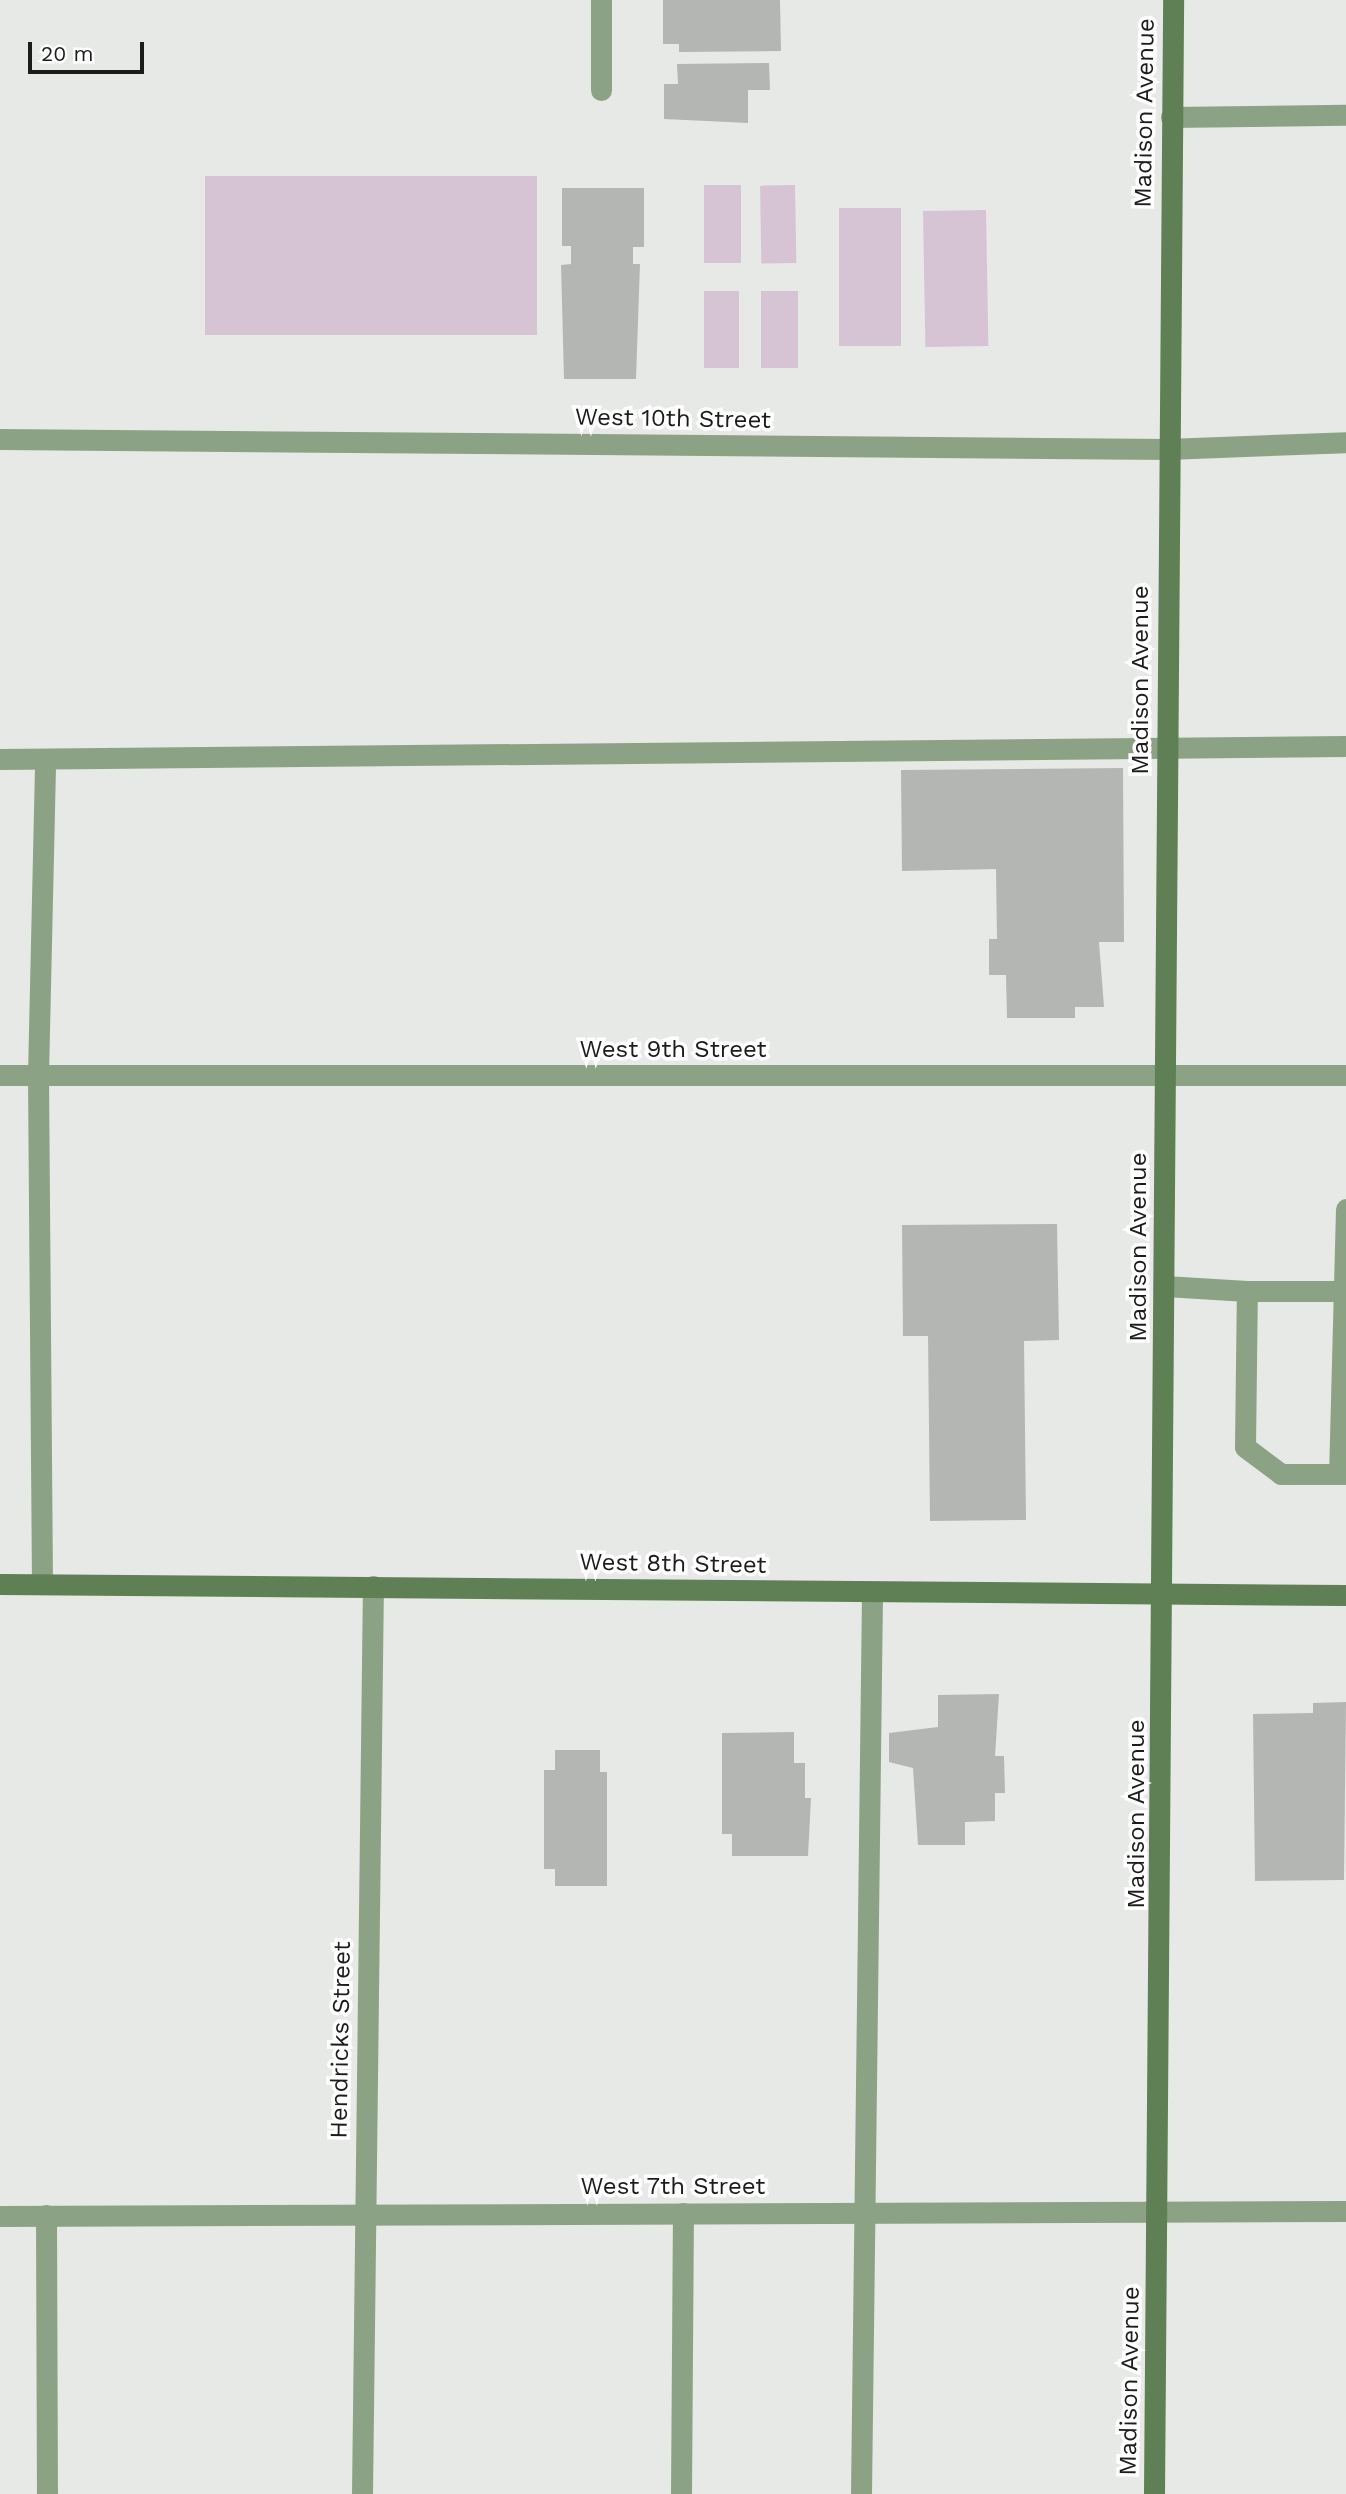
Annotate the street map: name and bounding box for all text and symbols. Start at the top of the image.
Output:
street label: Madison Avenue [1129,18,1161,208]
scale bar [32,28,147,72]
text: 20 m [41,41,93,66]
street label: West 10th Street [574,403,772,435]
street label: Madison Avenue [1127,585,1155,775]
street label: West 9th Street [579,1036,767,1064]
street label: Madison Avenue [1125,1152,1153,1342]
street label: West 8th Street [579,1548,767,1580]
street label: Madison Avenue [1123,1719,1151,1909]
street label: Hendricks Street [325,1941,357,2139]
street label: West 7th Street [580,2173,766,2201]
street label: Madison Avenue [1114,2286,1146,2476]

